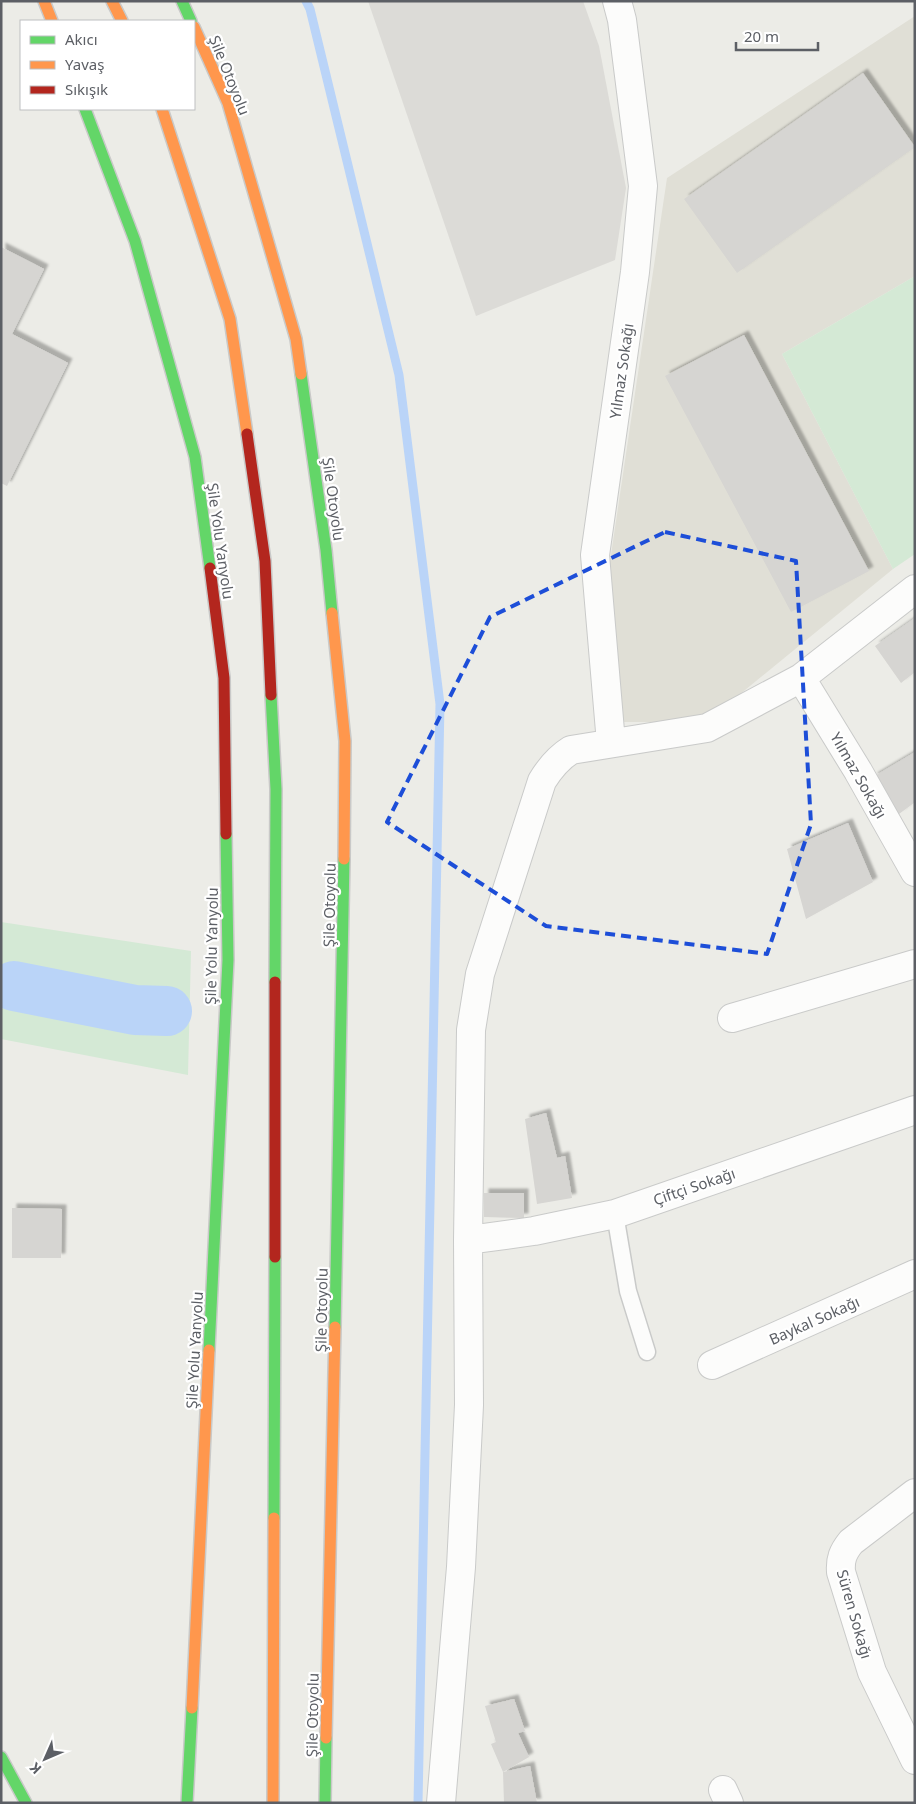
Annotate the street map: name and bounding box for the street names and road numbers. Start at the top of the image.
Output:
street label: Şile Otoyolu [205,32,255,118]
street label: Yılmaz Sokağı [604,322,638,420]
street label: Şile Otoyolu [318,456,350,542]
street label: Şile Yolu Yanyolu [203,481,239,601]
street label: Yılmaz Sokağı [826,728,892,822]
street label: Şile Otoyolu [318,863,340,947]
street label: Şile Yolu Yanyolu [200,887,222,1005]
street label: Çiftçi Sokağı [650,1163,738,1209]
street label: Şile Otoyolu [310,1268,332,1352]
street label: Şile Yolu Yanyolu [181,1291,207,1409]
street label: Baykal Sokağı [766,1291,862,1349]
street label: Süren Sokağı [833,1567,877,1661]
street label: Şile Otoyolu [301,1673,323,1757]

